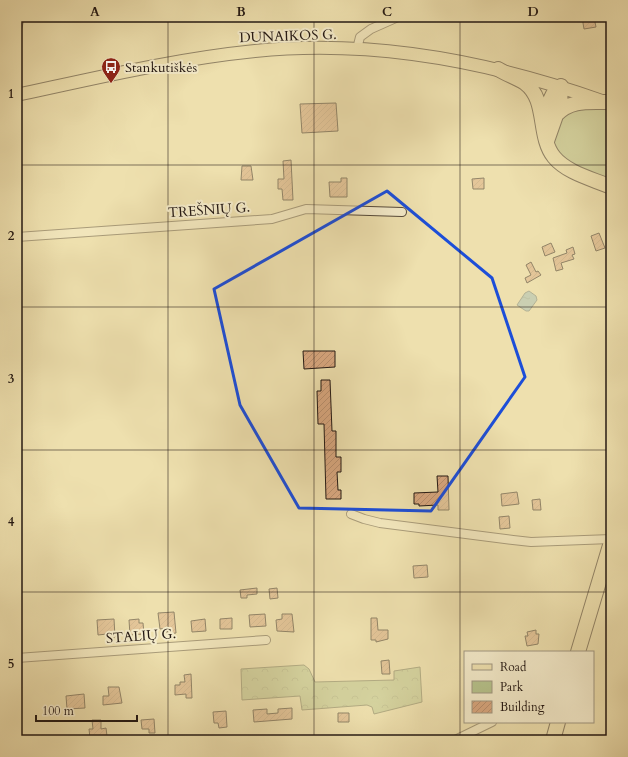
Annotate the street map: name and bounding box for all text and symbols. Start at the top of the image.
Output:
text: A [90,3,100,21]
text: B [236,3,246,21]
text: C [382,3,392,21]
text: D [527,3,539,21]
street label: DUNAIKOS G. [239,25,337,47]
bus stop icon: Stankutiškės [100,56,122,84]
place label: Stankutiškės [125,58,197,77]
text: 1 [8,85,14,103]
street label: TREŠNIŲ G. [167,198,251,222]
text: 2 [8,227,15,245]
text: 3 [8,370,15,388]
text: 4 [8,513,15,531]
street label: STALIŲ G. [105,624,177,648]
legend [464,651,594,723]
text: 5 [8,655,14,673]
text: Road [500,659,527,675]
text: Park [500,679,524,695]
scale bar [36,697,137,723]
text: Building [500,699,545,715]
text: 100 m [42,703,75,719]

